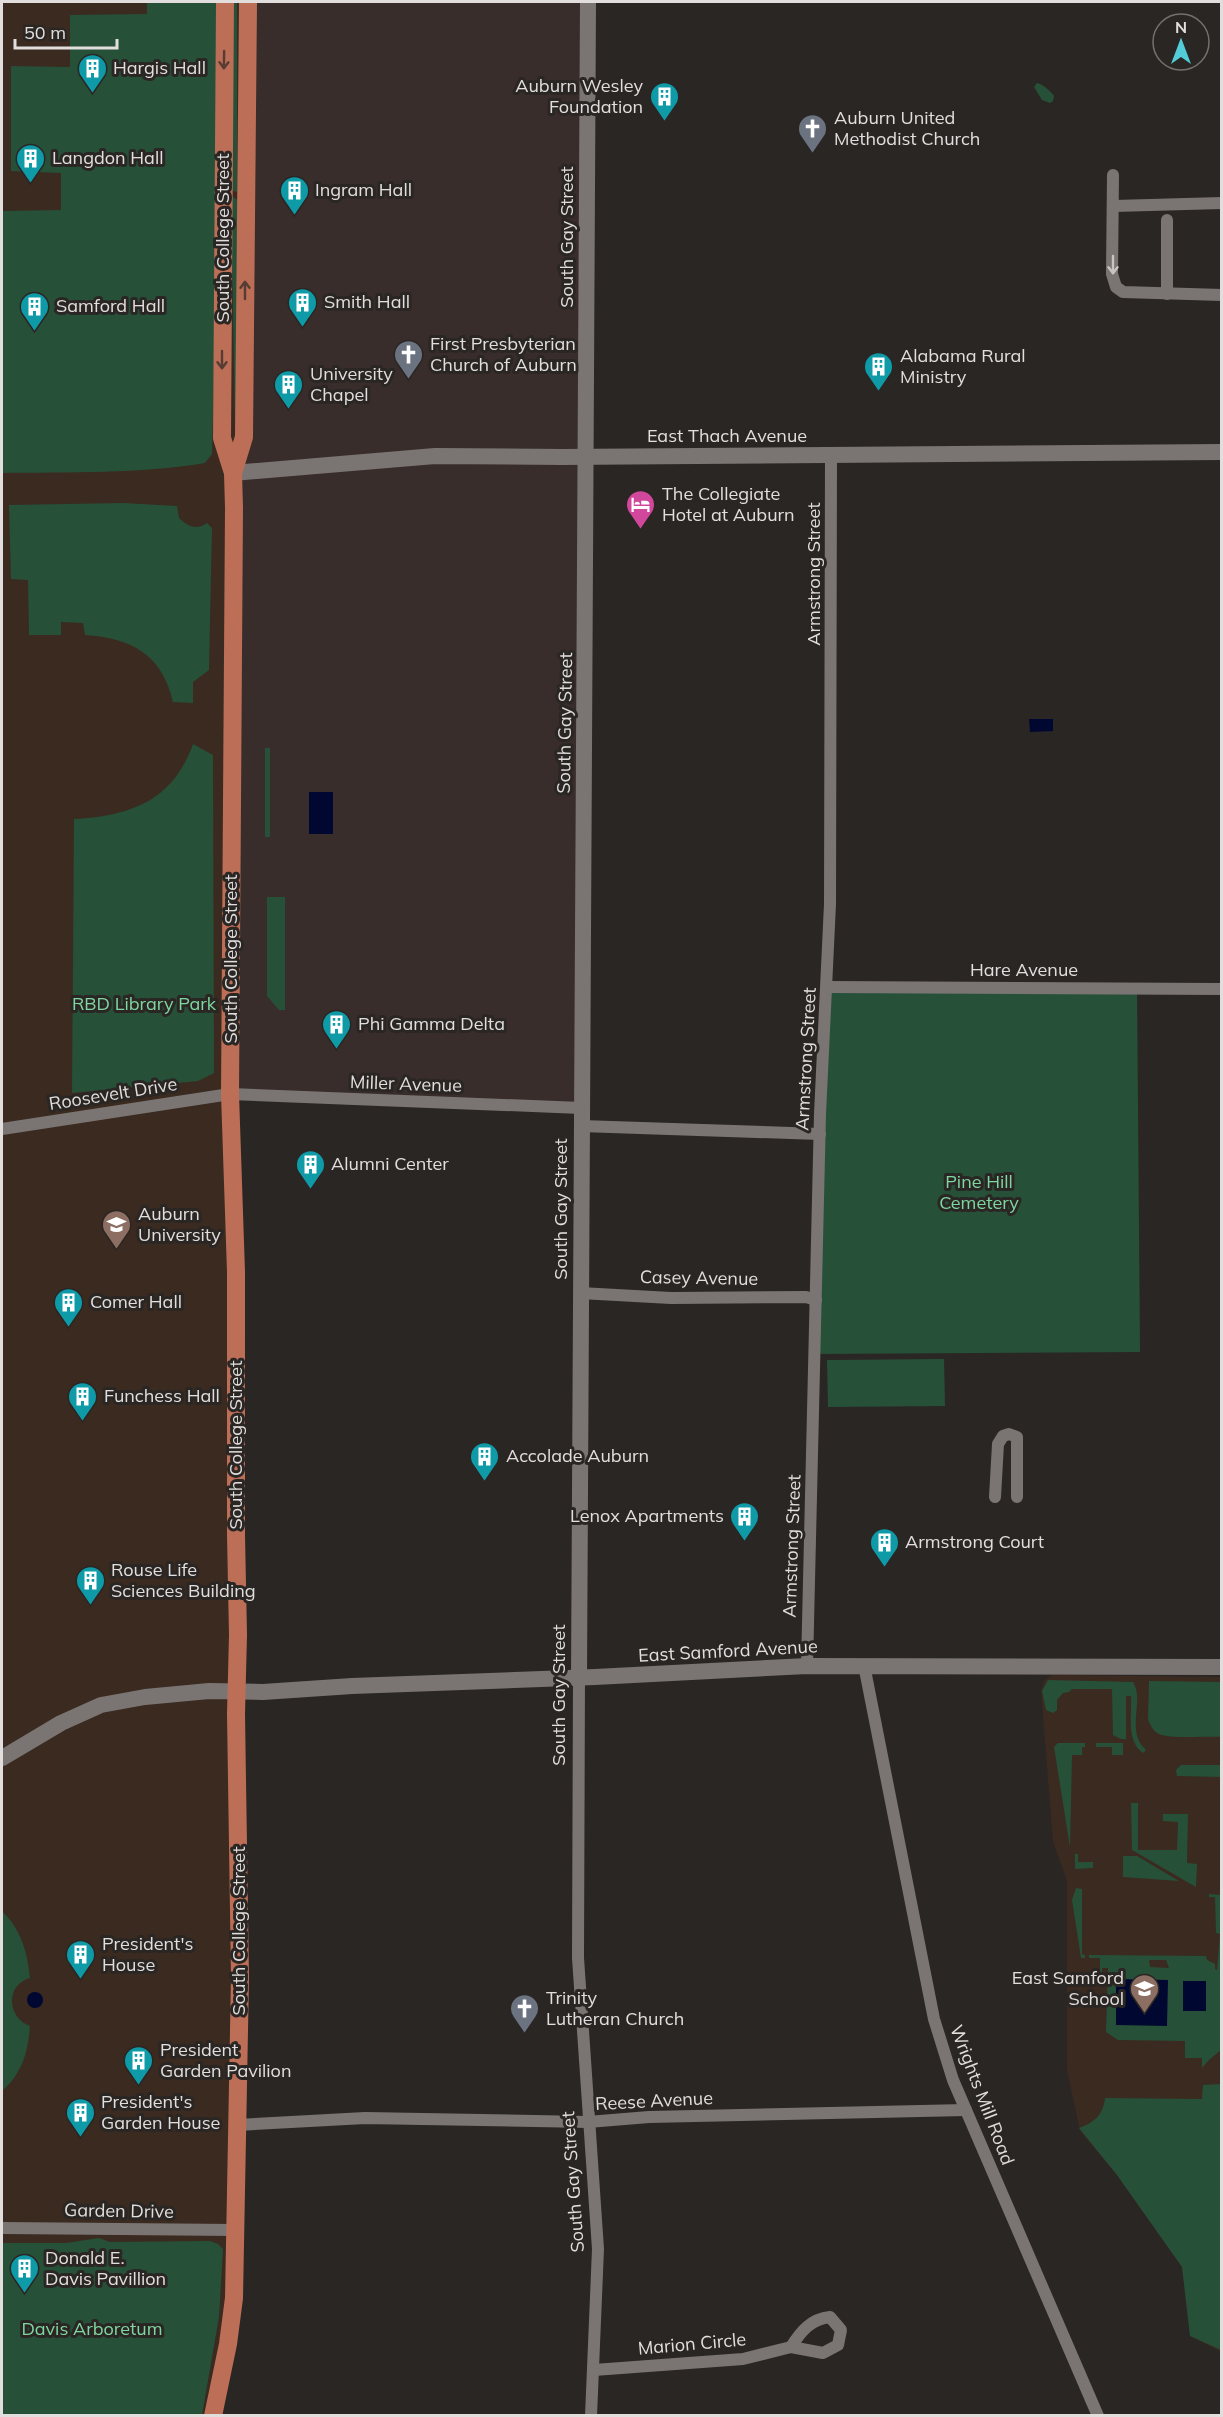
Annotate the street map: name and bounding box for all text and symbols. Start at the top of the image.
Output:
scale bar [15,12,117,50]
north arrow [1151,12,1211,72]
text: N [1175,17,1187,37]
text: 50 m [24,21,66,44]
one-way arrow [218,49,230,69]
building icon: Hargis Hall [76,52,108,94]
place label: Hargis Hall [113,56,206,79]
place label: Auburn Wesley Foundation [515,74,643,118]
building icon: Auburn Wesley Foundation [648,80,680,122]
place label: Auburn United Methodist Church [834,106,980,150]
church icon: Auburn United Methodist Church [797,112,829,154]
building icon: Langdon Hall [15,142,47,184]
place label: Langdon Hall [52,146,164,169]
street label: South College Street [211,154,234,322]
street label: South Gay Street [555,166,578,308]
building icon: Ingram Hall [278,174,310,216]
place label: Ingram Hall [315,178,412,201]
one-way arrow [1107,254,1119,274]
one-way arrow [239,281,251,301]
building icon: Smith Hall [287,286,319,328]
building icon: Samford Hall [19,290,51,332]
place label: Smith Hall [324,290,410,313]
place label: Samford Hall [56,294,165,317]
place label: First Presbyterian Church of Auburn [430,332,577,376]
church icon: First Presbyterian Church of Auburn [393,338,425,380]
place label: Alabama Rural Ministry [900,344,1026,388]
one-way arrow [216,349,228,369]
building icon: Alabama Rural Ministry [863,350,895,392]
place label: University Chapel [310,362,393,406]
building icon: University Chapel [273,368,305,410]
street label: East Thach Avenue [647,424,807,447]
place label: The Collegiate Hotel at Auburn [662,482,795,526]
hotel icon: The Collegiate Hotel at Auburn [625,488,657,530]
street label: Armstrong Street [802,502,825,646]
street label: South Gay Street [552,652,577,794]
street label: South College Street [219,875,242,1043]
street label: Hare Avenue [970,958,1078,981]
street label: Armstrong Street [790,987,821,1131]
park label: RBD Library Park [72,992,217,1015]
building icon: Phi Gamma Delta [321,1008,353,1050]
place label: Phi Gamma Delta [358,1012,505,1035]
street label: Miller Avenue [350,1070,462,1097]
street label: Roosevelt Drive [47,1072,179,1115]
street label: South Gay Street [549,1138,572,1280]
building icon: Alumni Center [294,1148,326,1190]
place label: Alumni Center [331,1152,449,1175]
park label: Pine Hill Cemetery [939,1170,1019,1214]
place label: Auburn University [138,1202,221,1246]
school or university icon: Auburn University [101,1208,133,1250]
street label: Casey Avenue [640,1265,758,1290]
building icon: Comer Hall [53,1286,85,1328]
place label: Comer Hall [90,1290,182,1313]
street label: South College Street [224,1361,247,1529]
building icon: Funchess Hall [67,1380,99,1422]
place label: Funchess Hall [104,1384,220,1407]
building icon: Accolade Auburn [469,1440,501,1482]
place label: Accolade Auburn [506,1444,649,1467]
street label: Armstrong Street [778,1474,805,1618]
building icon: Lenox Apartments [729,1500,761,1542]
place label: Lenox Apartments [570,1504,724,1527]
building icon: Armstrong Court [868,1526,900,1568]
place label: Armstrong Court [905,1530,1044,1553]
place label: Rouse Life Sciences Building [111,1558,256,1602]
building icon: Rouse Life Sciences Building [74,1564,106,1606]
street label: South Gay Street [547,1624,570,1766]
street label: East Samford Avenue [638,1634,818,1667]
street label: South College Street [227,1847,250,2015]
place label: President's House [102,1932,193,1976]
building icon: President's House [65,1938,97,1980]
place label: East Samford School [1012,1966,1124,2010]
school or university icon: East Samford School [1129,1972,1161,2014]
place label: Trinity Lutheran Church [546,1986,684,2030]
church icon: Trinity Lutheran Church [509,1992,541,2034]
street label: Wrights Mill Road [945,2021,1020,2168]
place label: President Garden Pavilion [160,2038,291,2082]
building icon: President Garden Pavilion [123,2044,155,2086]
street label: Reese Avenue [594,2086,713,2115]
place label: President's Garden House [101,2090,220,2134]
building icon: President's Garden House [64,2096,96,2138]
street label: South Gay Street [556,2111,589,2253]
street label: Garden Drive [64,2198,174,2223]
place label: Donald E. Davis Pavillion [45,2246,166,2290]
building icon: Donald E. Davis Pavillion [8,2252,40,2294]
park label: Davis Arboretum [21,2317,163,2340]
street label: Marion Circle [637,2327,747,2360]

